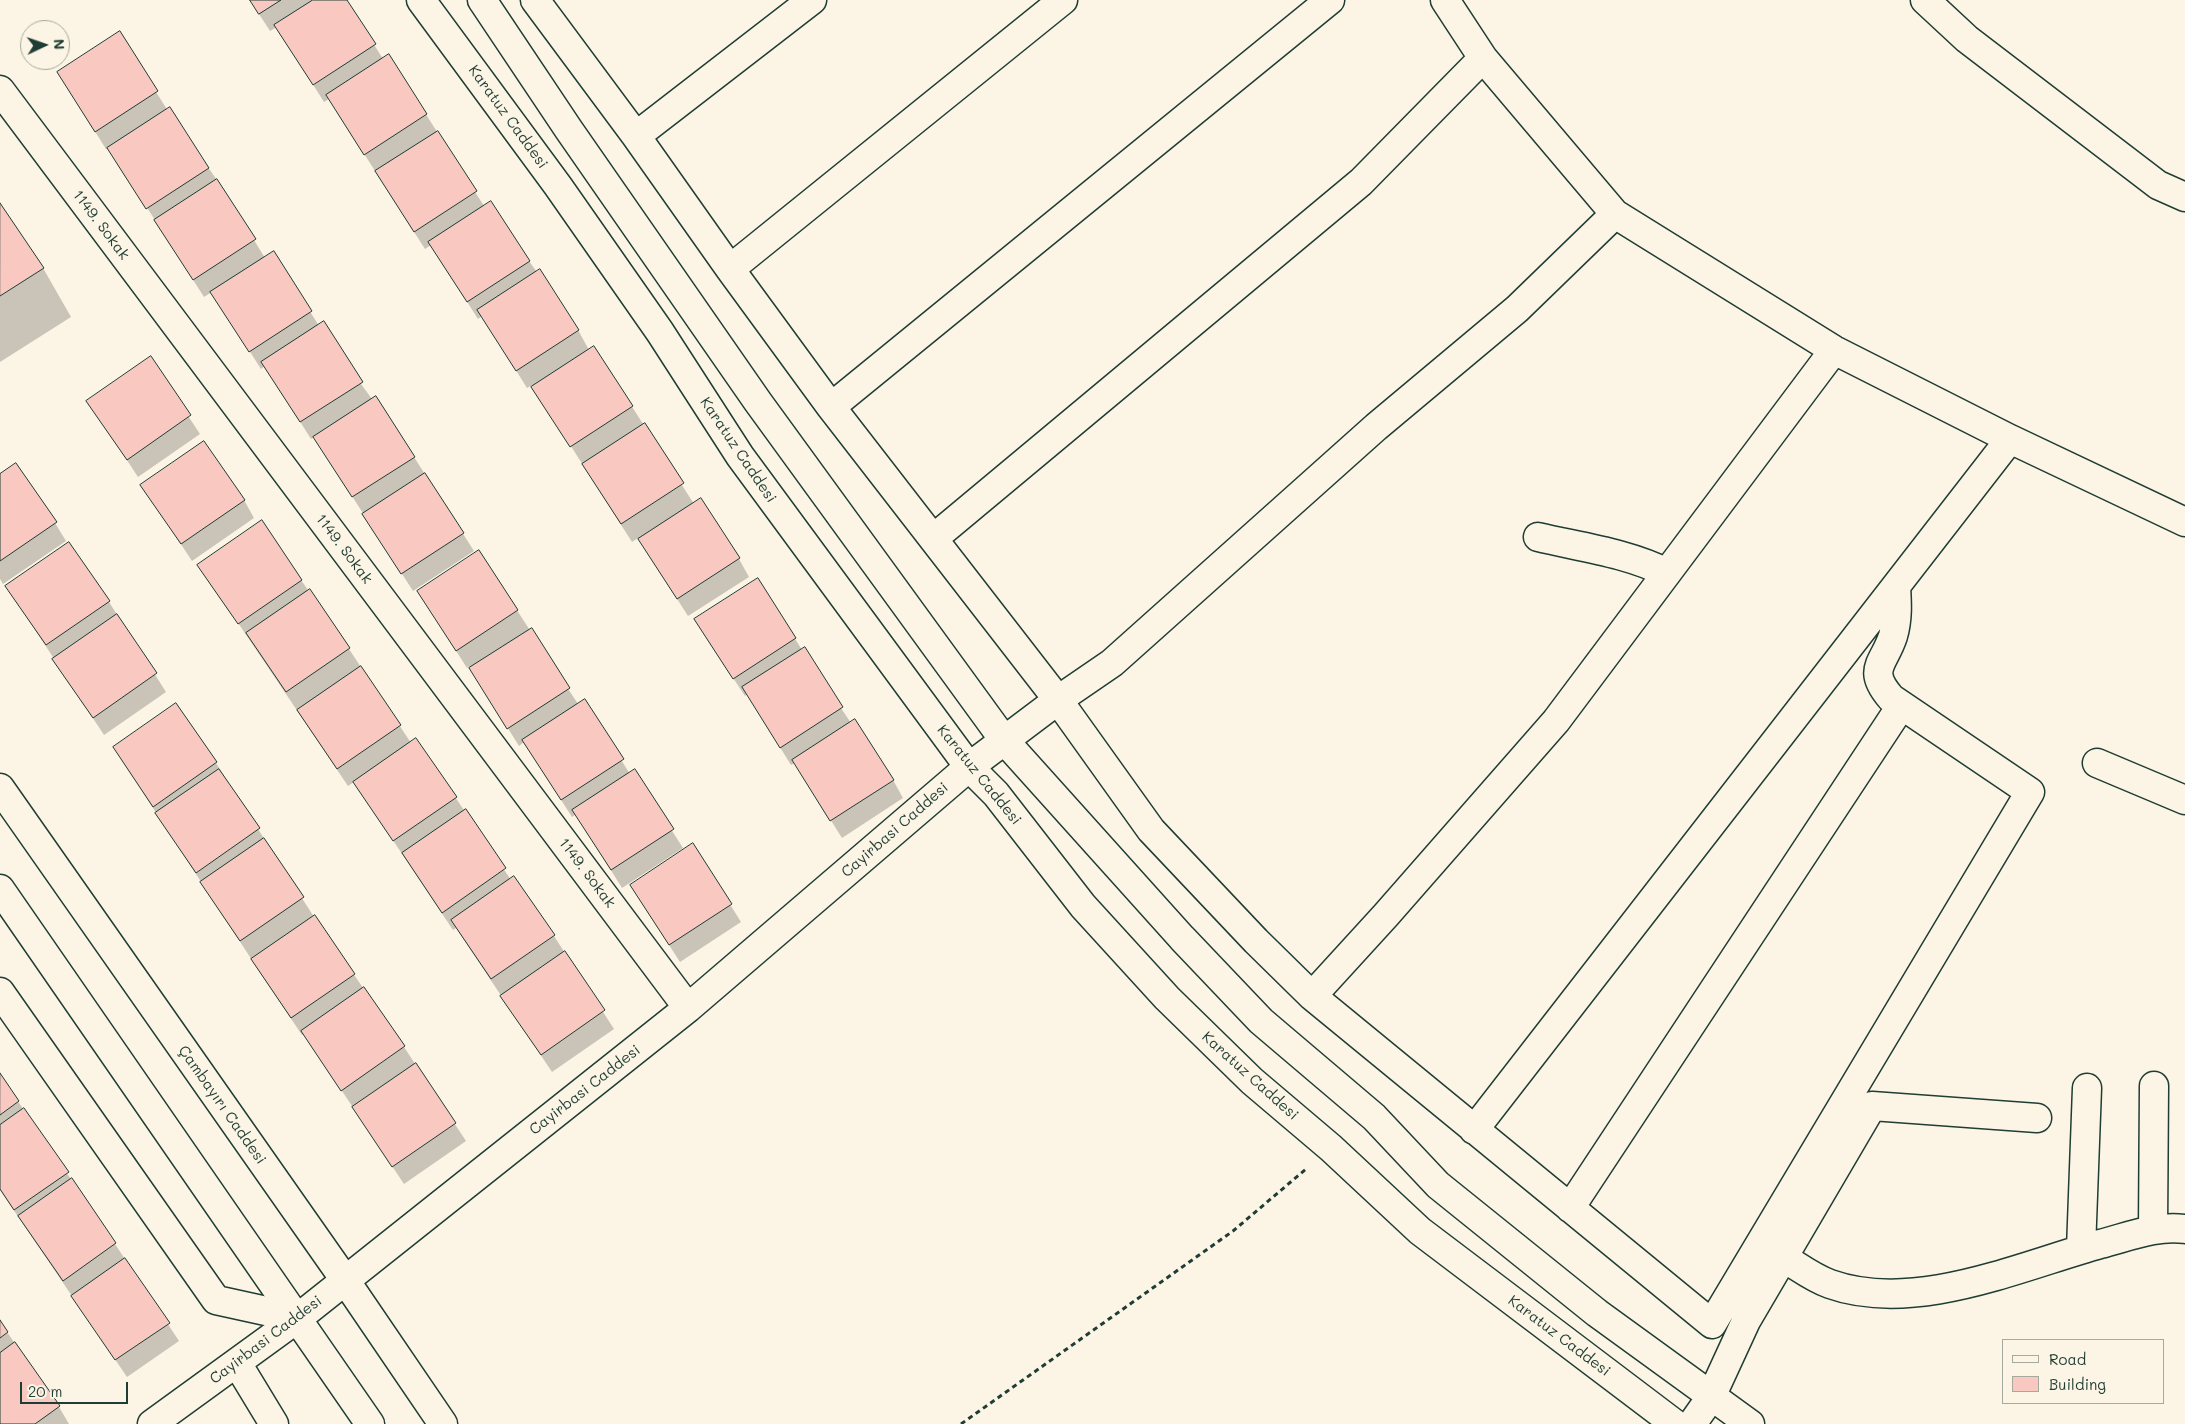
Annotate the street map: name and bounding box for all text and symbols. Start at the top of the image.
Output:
north arrow [20,20,70,70]
text: N [50,38,69,50]
street label: Karatuz Caddesi [464,62,552,172]
street label: 1149. Sokak [69,186,133,264]
street label: Karatuz Caddesi [696,394,780,506]
street label: 1149. Sokak [312,510,376,588]
street label: Karatuz Caddesi [933,721,1025,829]
street label: Cayirbasi Caddesi [838,779,952,881]
street label: 1149. Sokak [555,834,619,912]
street label: Karatuz Caddesi [1198,1028,1302,1124]
street label: Cayirbasi Caddesi [526,1041,644,1139]
street label: Çambayırı Caddesi [174,1042,270,1168]
street label: Cayirbasi Caddesi [206,1292,326,1388]
street label: Karatuz Caddesi [1504,1292,1614,1380]
legend [2002,1339,2165,1404]
text: Road [2049,1349,2086,1369]
scale bar [22,1372,130,1404]
text: Building [2049,1374,2106,1394]
text: 20 m [28,1381,62,1401]

